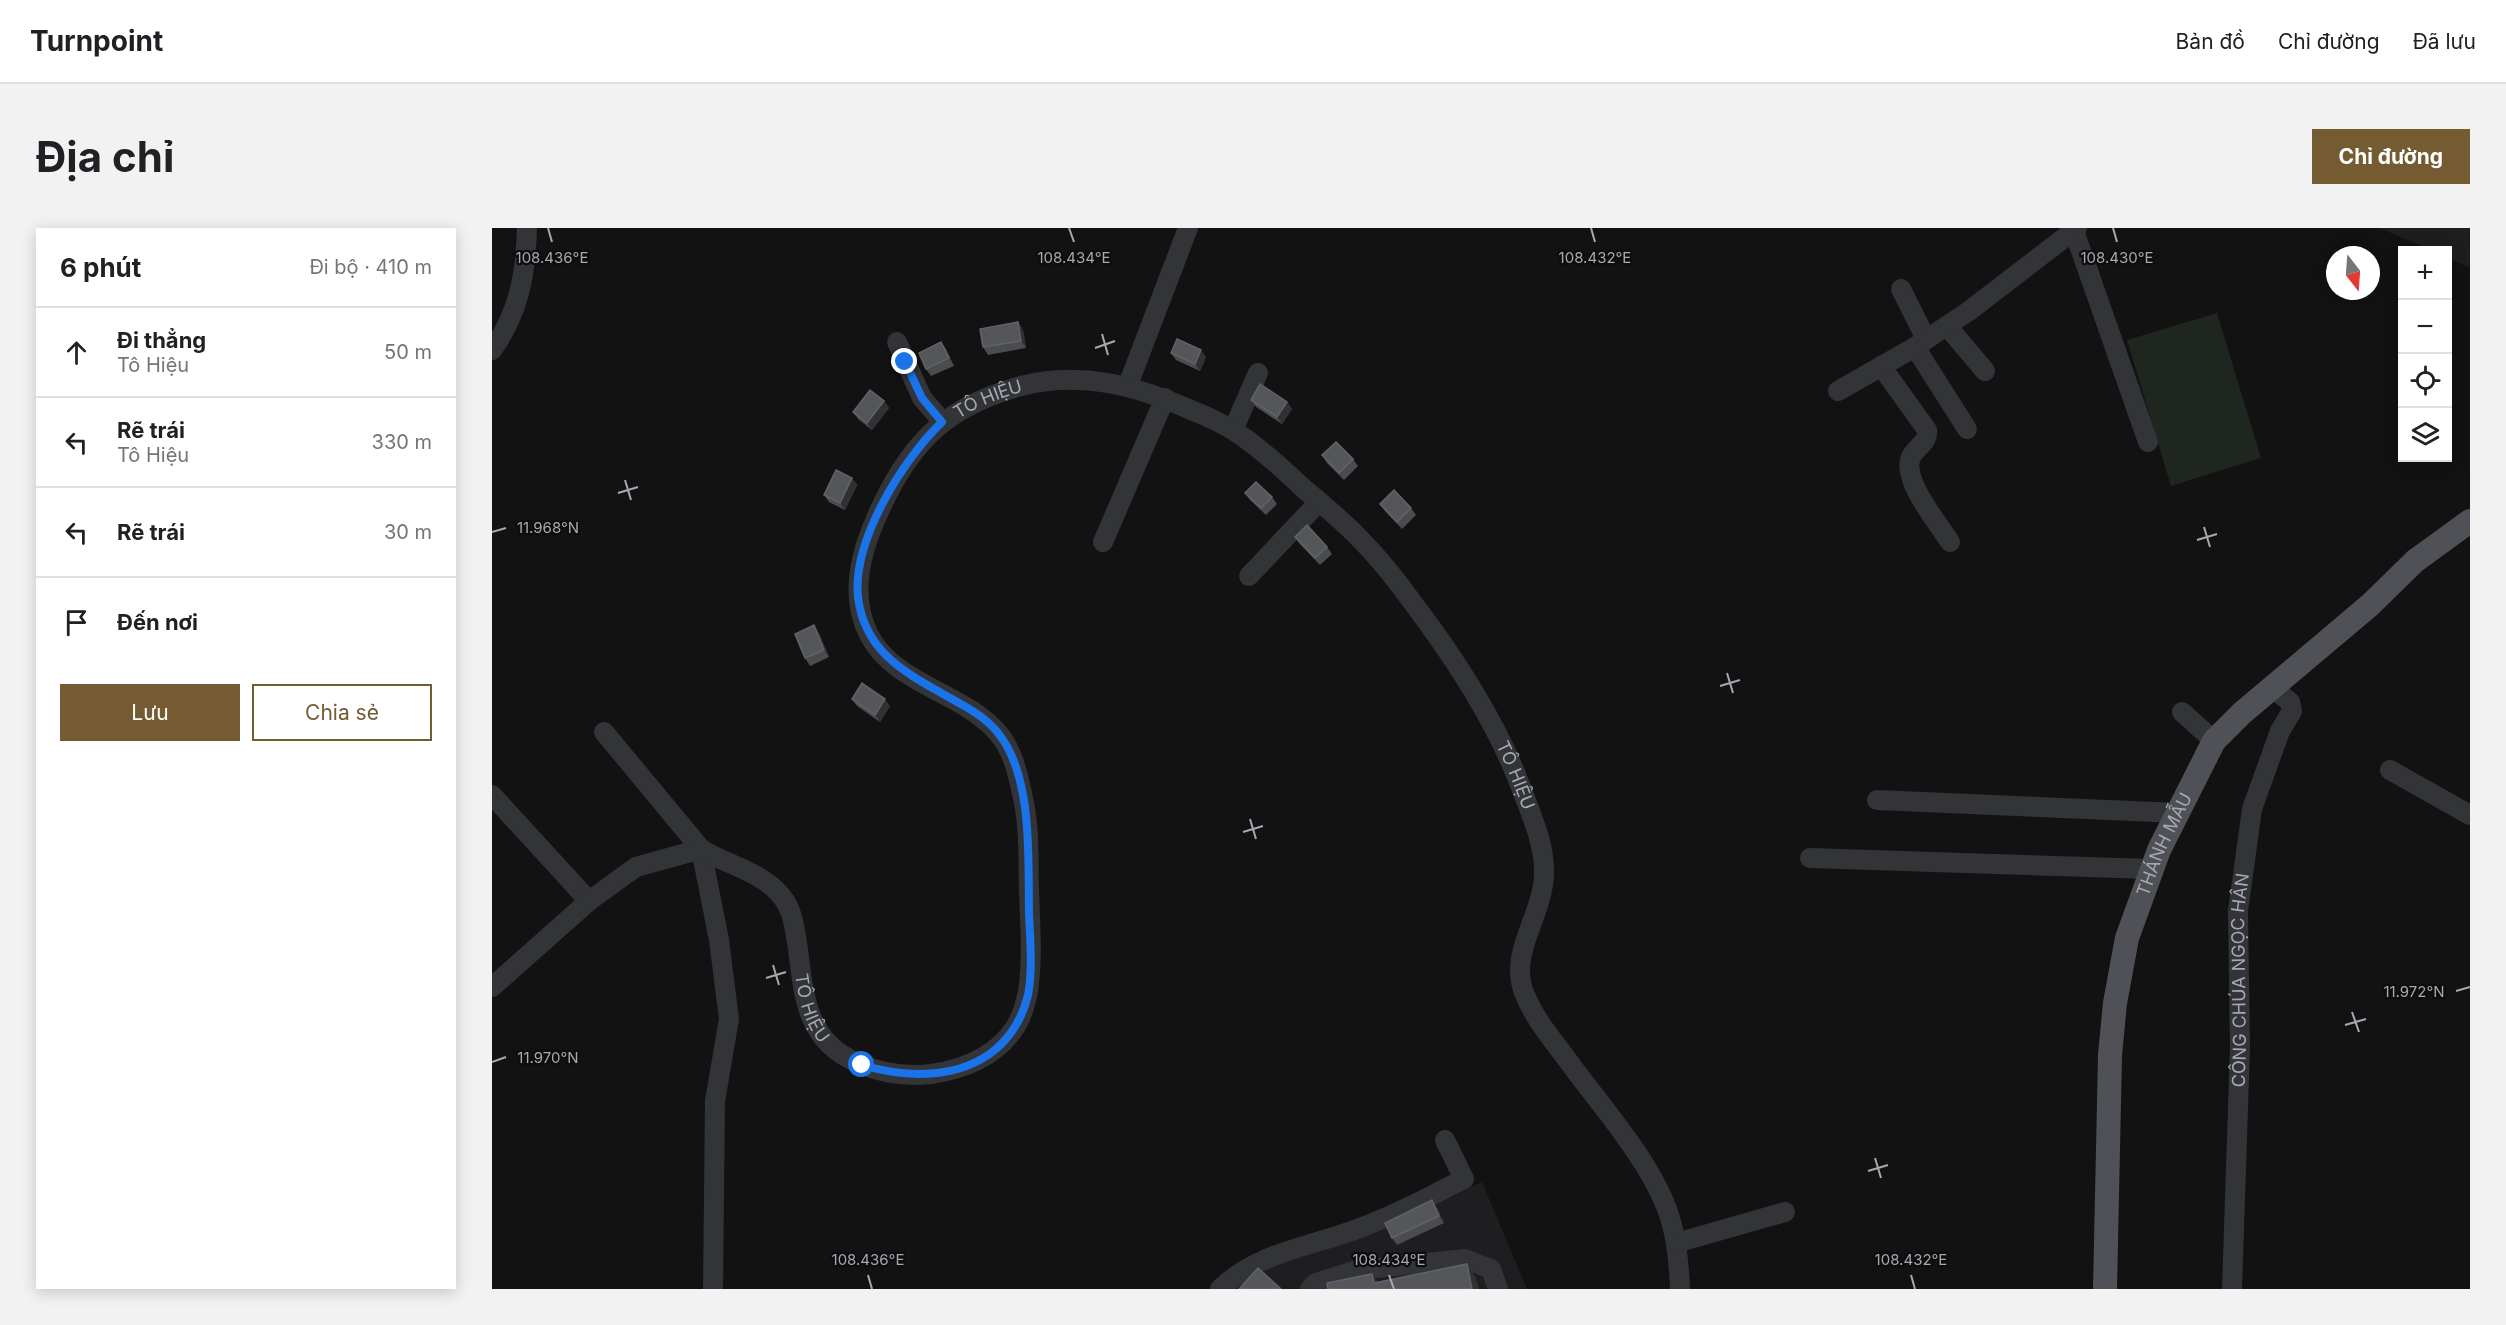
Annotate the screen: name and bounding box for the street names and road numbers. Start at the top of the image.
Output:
street label: TÔ HIỆU [950,375,1024,422]
street label: TÔ HIỆU [1492,737,1539,812]
street label: THÁNH MẪU [2132,789,2196,899]
street label: CÔNG CHÚA NGỌC HÂN [2227,872,2253,1088]
street label: TÔ HIỆU [791,972,834,1047]

